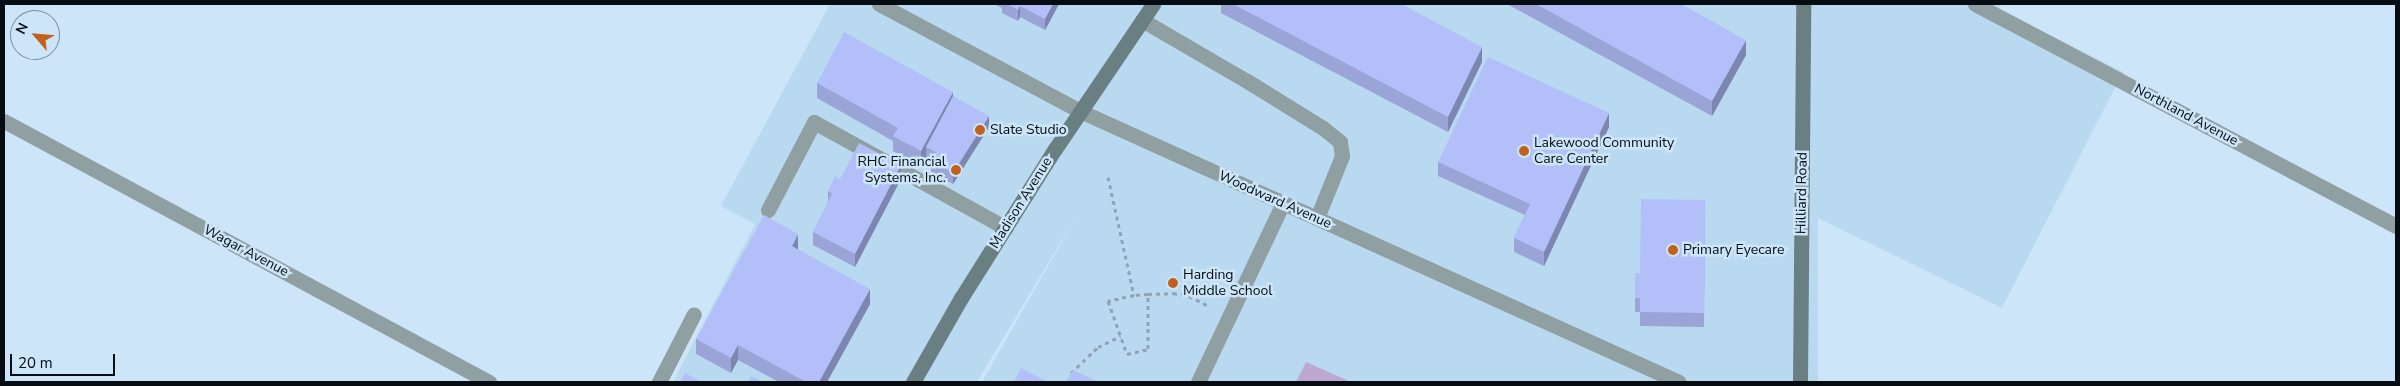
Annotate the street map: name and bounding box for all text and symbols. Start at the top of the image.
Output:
north arrow [10,10,60,60]
text: N [11,19,33,37]
street label: Northland Avenue [2131,81,2241,149]
place label: Slate Studio [990,122,1067,138]
marker: Slate Studio [974,124,986,136]
place label: Lakewood Community Care Center [1534,135,1674,168]
marker: Lakewood Community Care Center [1518,145,1530,157]
street label: Hilliard Road [1793,152,1811,234]
place label: RHC Financial Systems, Inc. [857,154,946,186]
street label: Madison Avenue [986,154,1056,252]
marker: RHC Financial Systems, Inc. [950,164,962,176]
street label: Woodward Avenue [1216,168,1334,232]
street label: Wagar Avenue [201,222,291,280]
place label: Primary Eyecare [1683,242,1784,258]
marker: Primary Eyecare [1667,244,1679,256]
place label: Harding Middle School [1183,267,1272,300]
marker: Harding Middle School [1167,277,1179,289]
scale bar [12,344,118,376]
text: 20 m [18,353,53,373]

